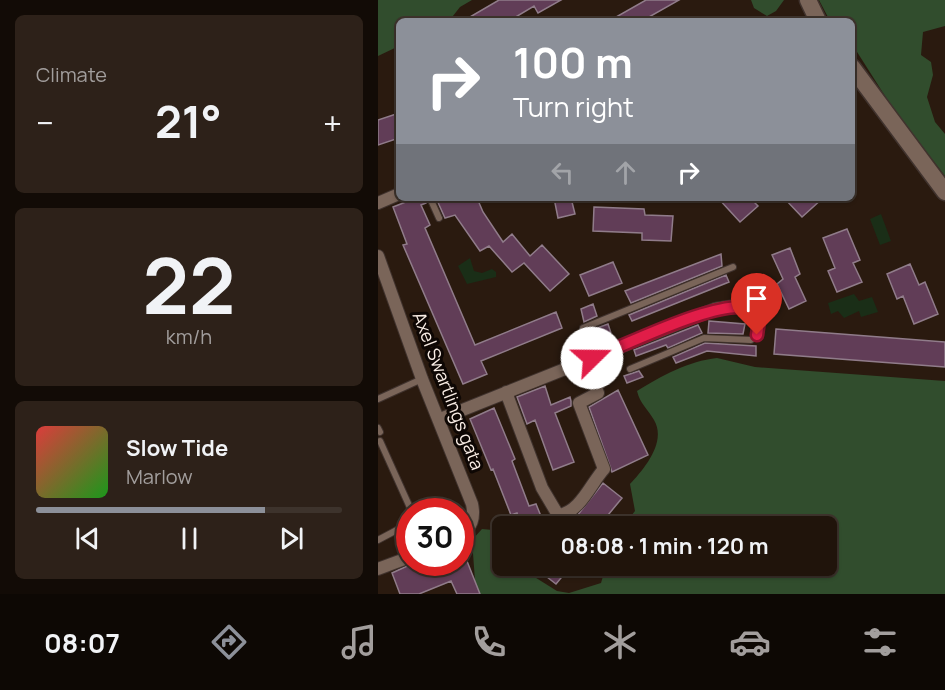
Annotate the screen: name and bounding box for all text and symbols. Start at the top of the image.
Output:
text: 100 m [513,33,633,91]
icon: right [414,42,492,120]
text: Climate [36,61,107,88]
text: Turn right [513,88,634,125]
text: 21° [155,90,222,152]
text: − [36,100,54,145]
text: + [323,100,342,145]
icon: left [546,156,579,189]
icon: ahead [609,156,642,189]
icon: right [672,156,705,189]
text: 22 [143,231,235,337]
pin [731,273,782,335]
icon: arrive [740,282,773,315]
street label: Axel Swartlings gata [408,308,490,473]
text: km/h [166,323,212,350]
position arrow [560,326,624,390]
text: Slow Tide [126,433,228,463]
text: Marlow [126,463,193,490]
speed limit sign: 30 [396,498,474,576]
icon: previous [71,522,104,555]
icon: pause [173,522,206,555]
icon: next [275,522,308,555]
text: 08:08 · 1 min · 120 m [561,531,768,561]
icon: directions [208,621,250,663]
icon: music [338,621,380,663]
icon: phone [468,621,510,663]
icon: climate [599,621,641,663]
icon: car [729,621,771,663]
icon: filters [859,621,901,663]
text: 08:07 [44,624,120,661]

